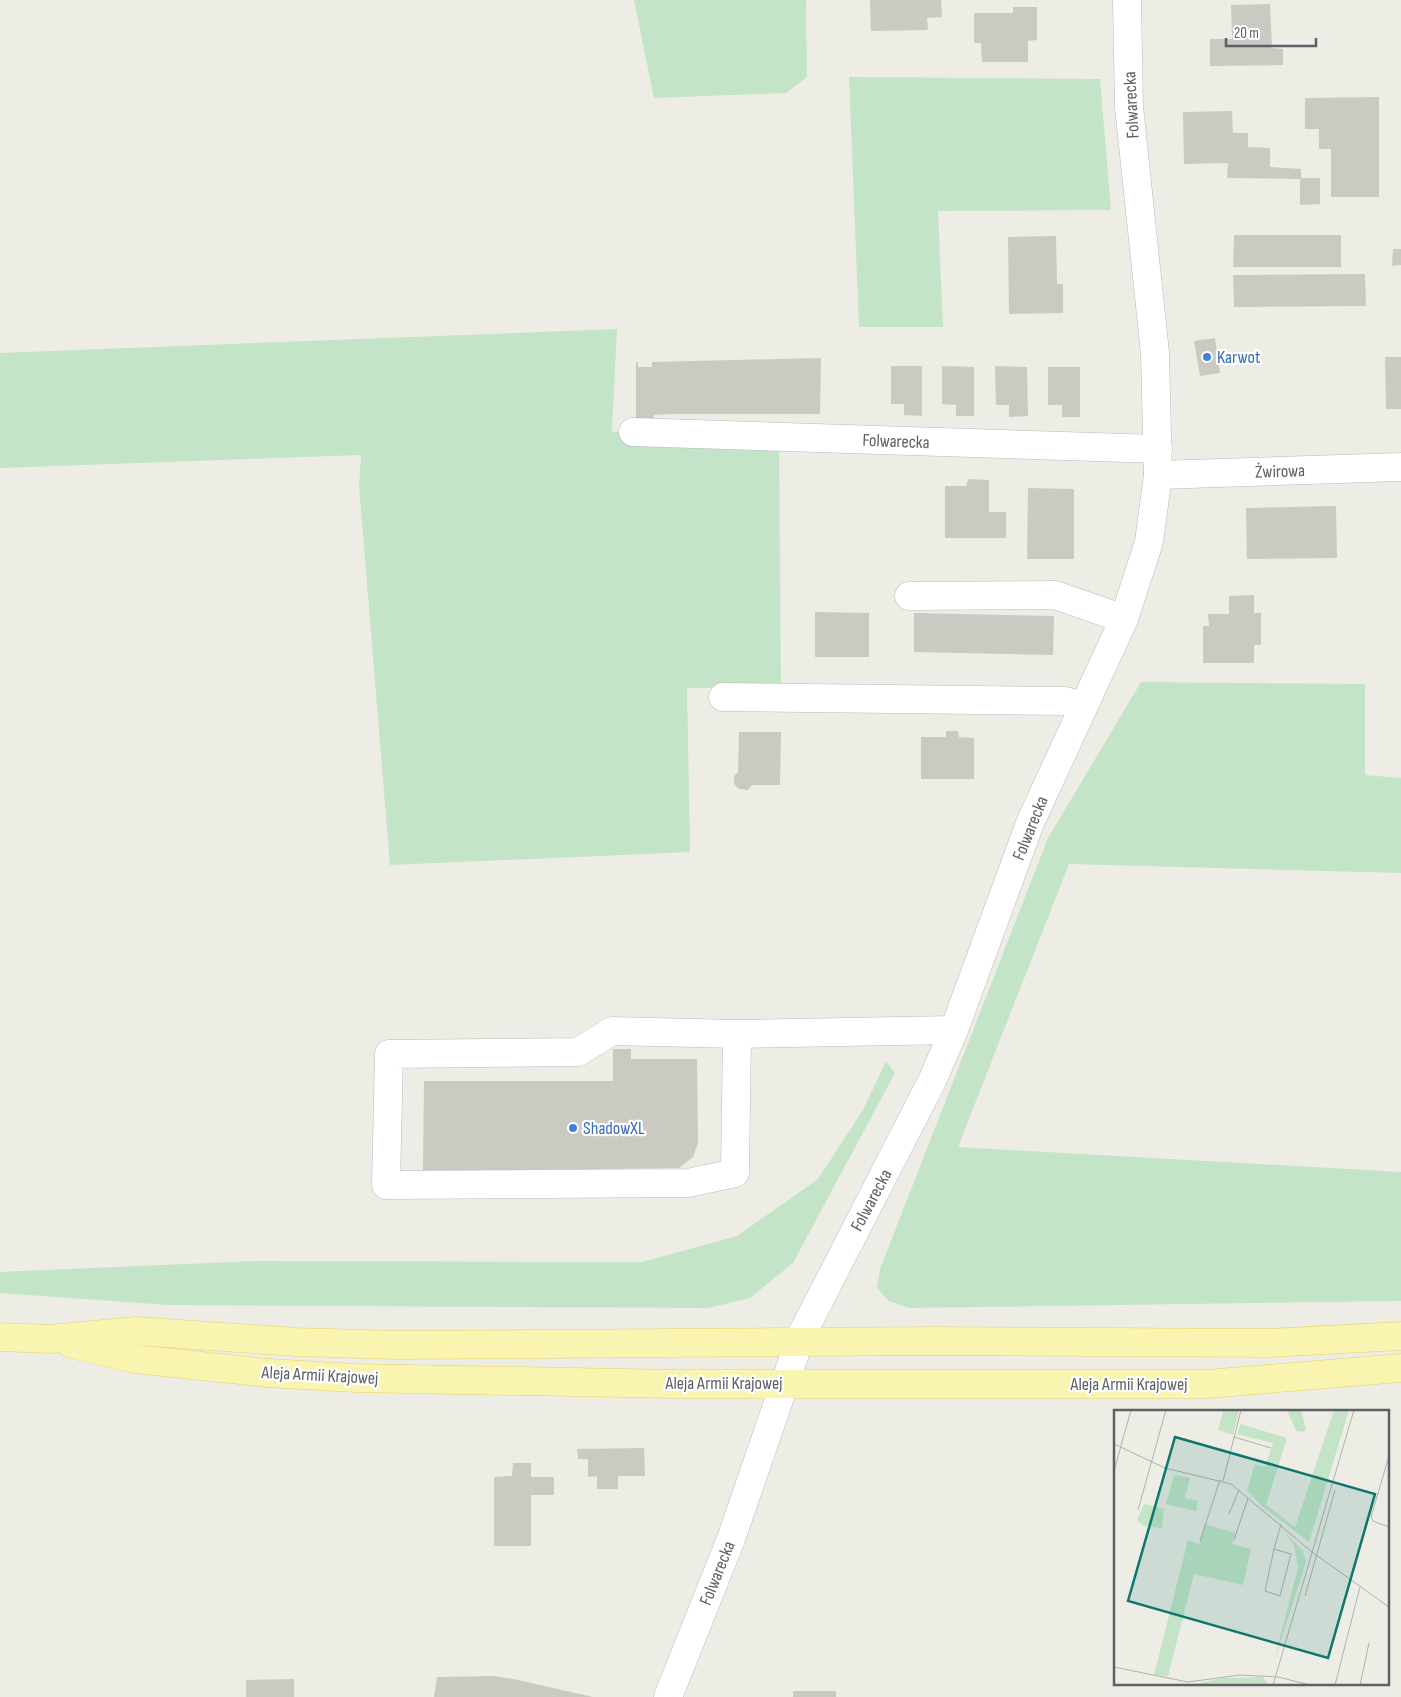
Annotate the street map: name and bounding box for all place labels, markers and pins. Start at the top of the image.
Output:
place label: Karwot [1217,347,1261,368]
marker: Karwot [1201,351,1213,363]
place label: ShadowXL [583,1118,645,1139]
marker: ShadowXL [567,1122,579,1134]

